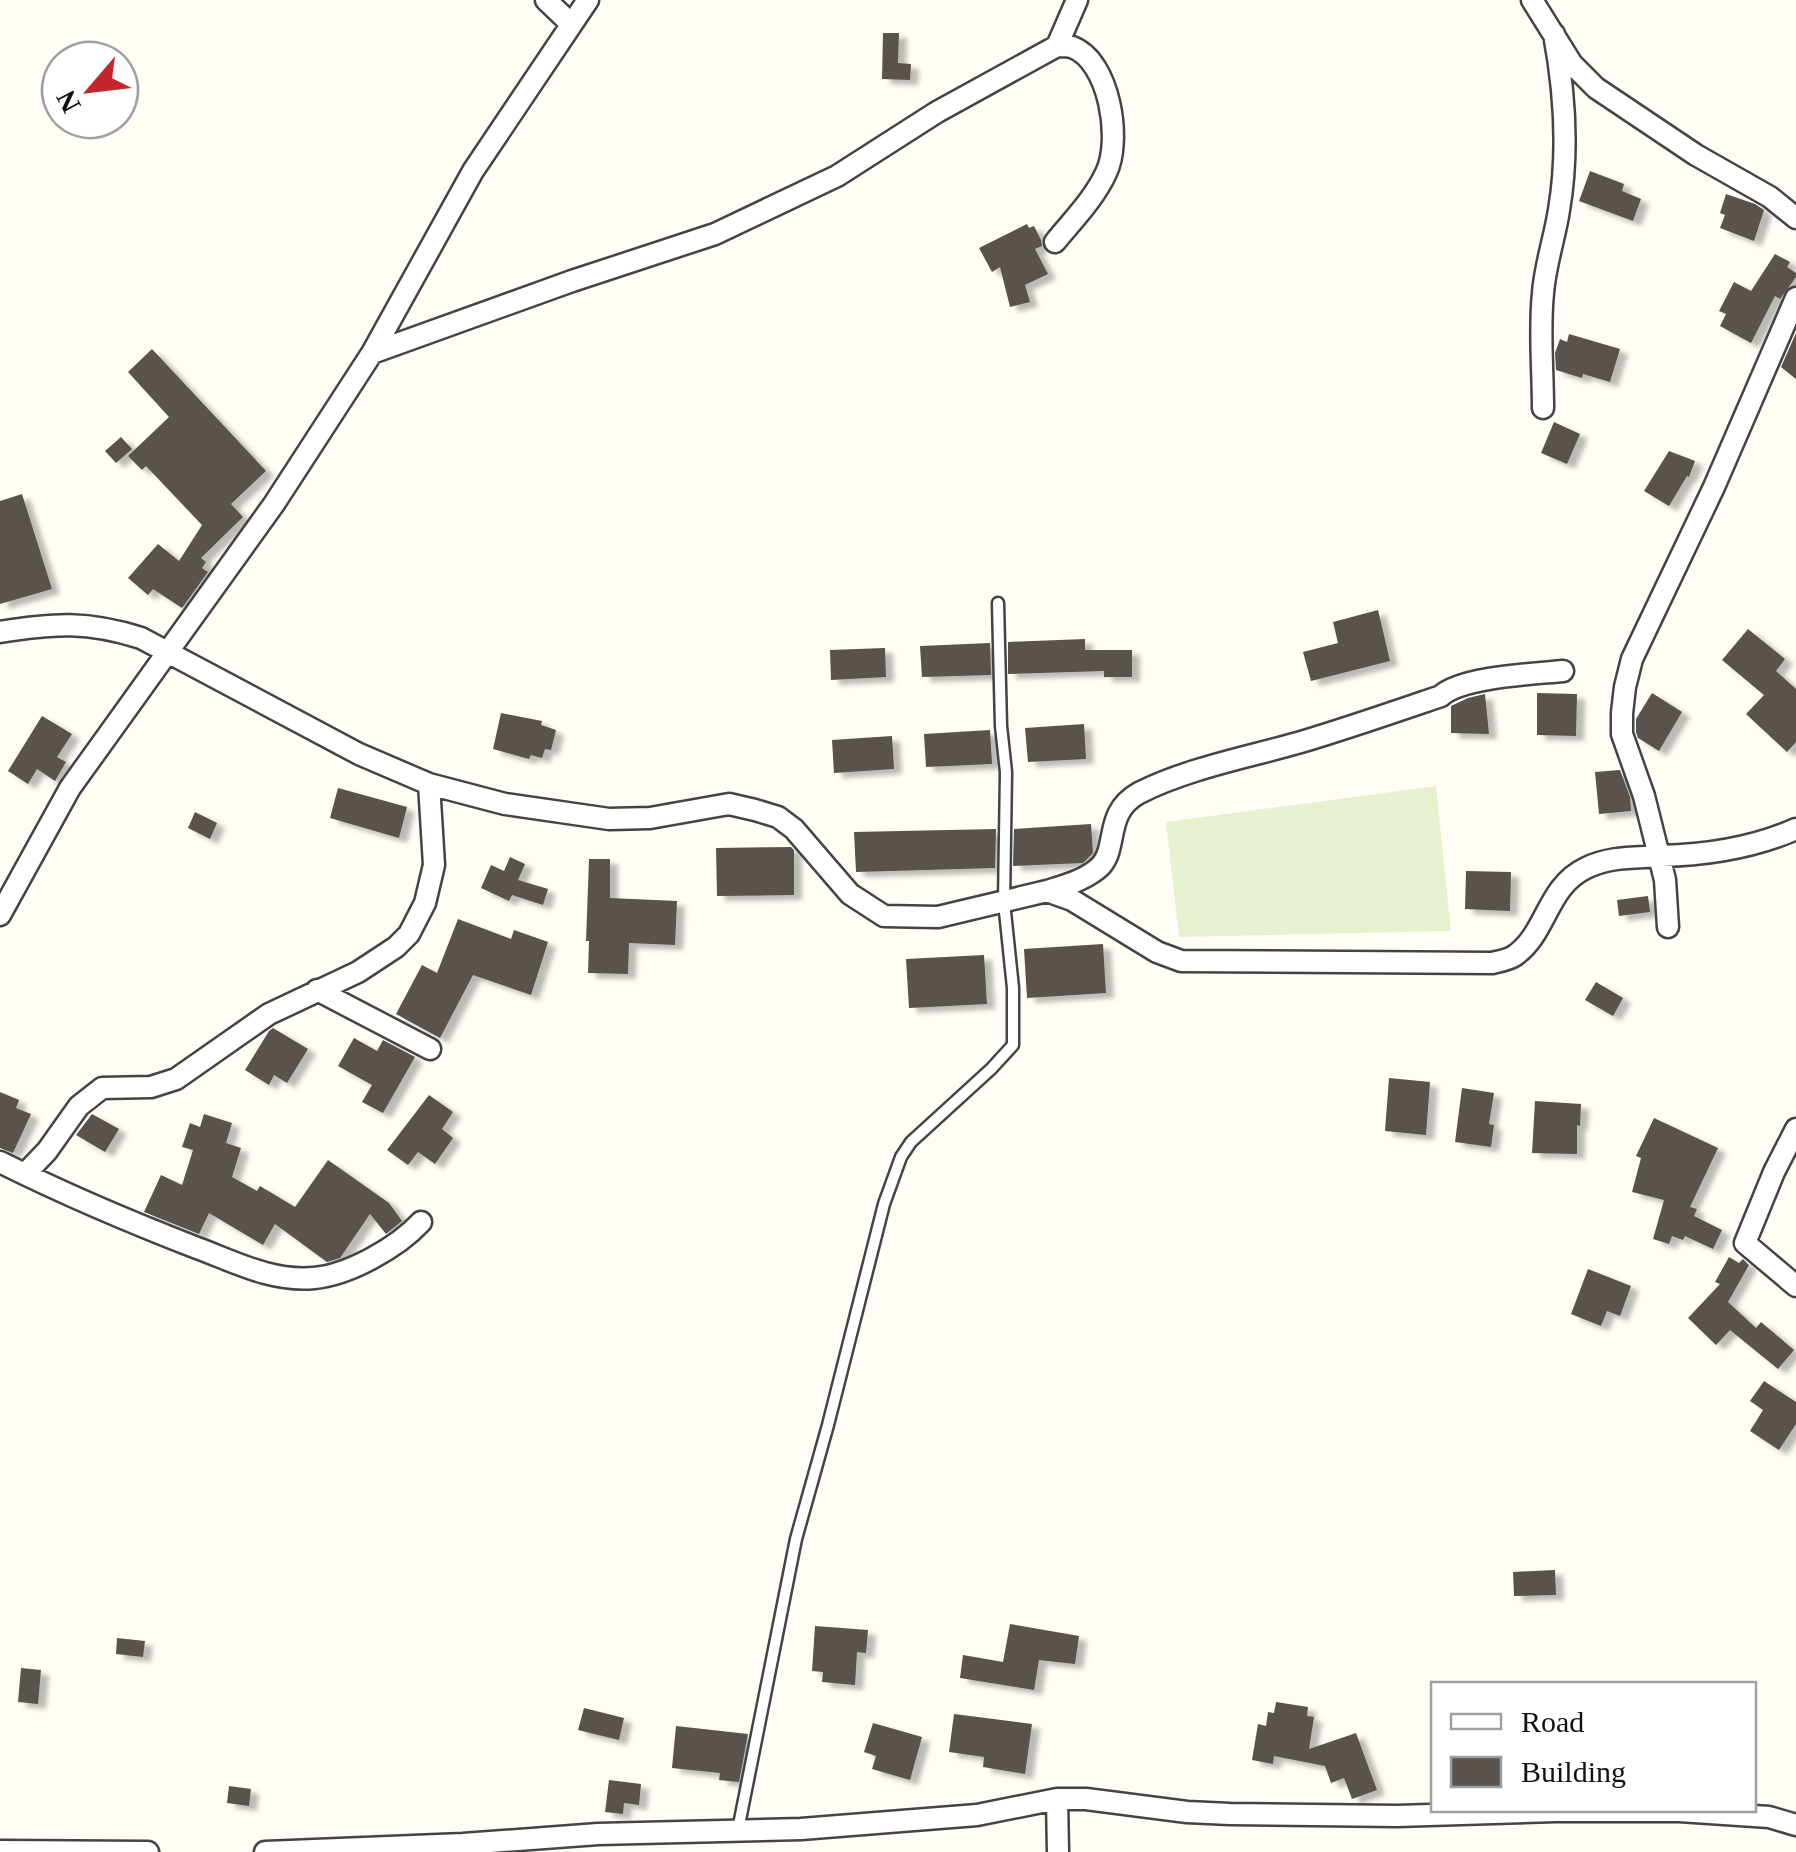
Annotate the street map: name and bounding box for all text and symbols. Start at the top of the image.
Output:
north arrow [40,40,140,140]
text: N [50,85,87,118]
legend [1431,1682,1756,1812]
text: Road [1521,1705,1584,1738]
text: Building [1521,1755,1626,1788]

